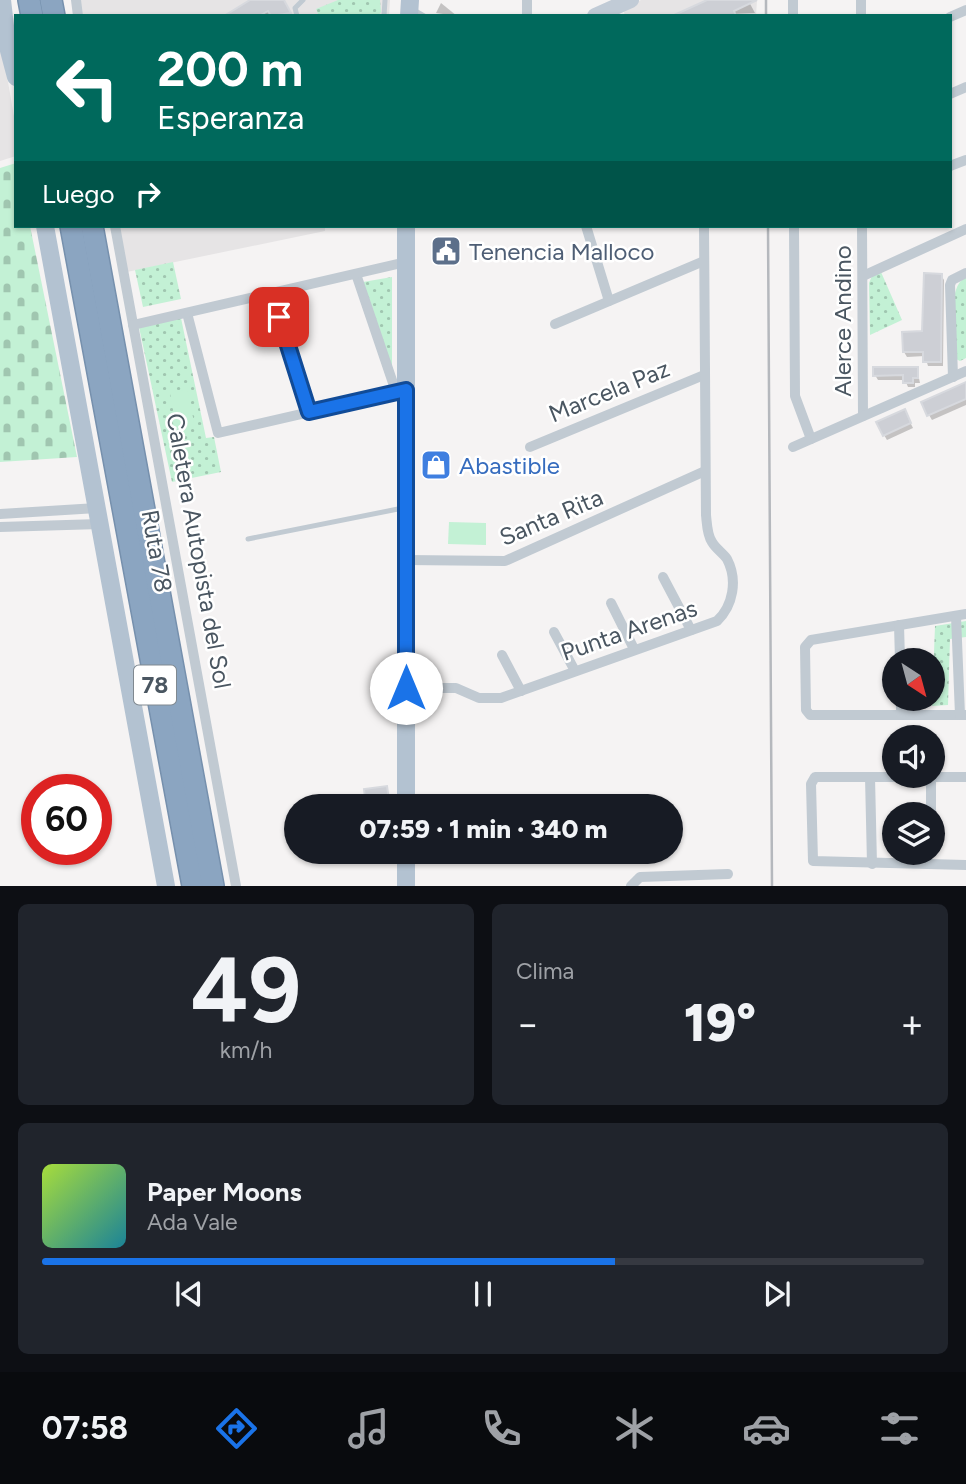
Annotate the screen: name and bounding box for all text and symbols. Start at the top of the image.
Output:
text: 200 m [157,39,303,98]
icon: left [42,42,133,133]
text: Esperanza [157,99,304,137]
icon: right [129,175,167,213]
text: Luego [42,178,115,210]
public building icon: Tenencia Malloco [429,234,463,268]
place label: Tenencia Malloco [469,237,654,266]
street label: Alerce Andino [828,245,857,397]
pin [249,287,309,347]
icon: arrive [260,298,298,336]
street label: Marcela Paz [544,354,674,428]
street label: Caletera Autopista del Sol [160,411,238,691]
shop icon: Abastible [419,448,453,482]
place label: Abastible [459,451,560,480]
street label: Santa Rita [495,482,607,552]
street label: Ruta 78 [135,507,179,595]
street label: Punta Arenas [557,593,701,667]
north arrow [882,648,945,710]
map controls [882,648,945,865]
position arrow [369,651,443,725]
road number: 78 [134,666,176,705]
button: sound [882,725,945,788]
speed limit sign: 60 [21,774,112,865]
button: layers [882,802,945,865]
text: 07:59 · 1 min · 340 m [360,813,607,845]
text: 49 [191,936,301,1045]
text: Clima [516,957,574,985]
text: 19° [684,992,756,1054]
text: − [516,1001,540,1047]
text: + [900,1001,924,1047]
text: km/h [220,1036,272,1064]
text: Paper Moons [147,1176,302,1208]
text: Ada Vale [147,1208,238,1236]
icon: previous [170,1275,208,1313]
icon: pause [464,1275,502,1313]
icon: next [758,1275,796,1313]
icon: directions [212,1404,261,1453]
icon: music [344,1404,393,1453]
icon: phone [477,1404,526,1453]
icon: climate [610,1404,659,1453]
icon: car [742,1404,791,1453]
icon: filters [875,1404,924,1453]
text: 07:58 [42,1409,128,1447]

